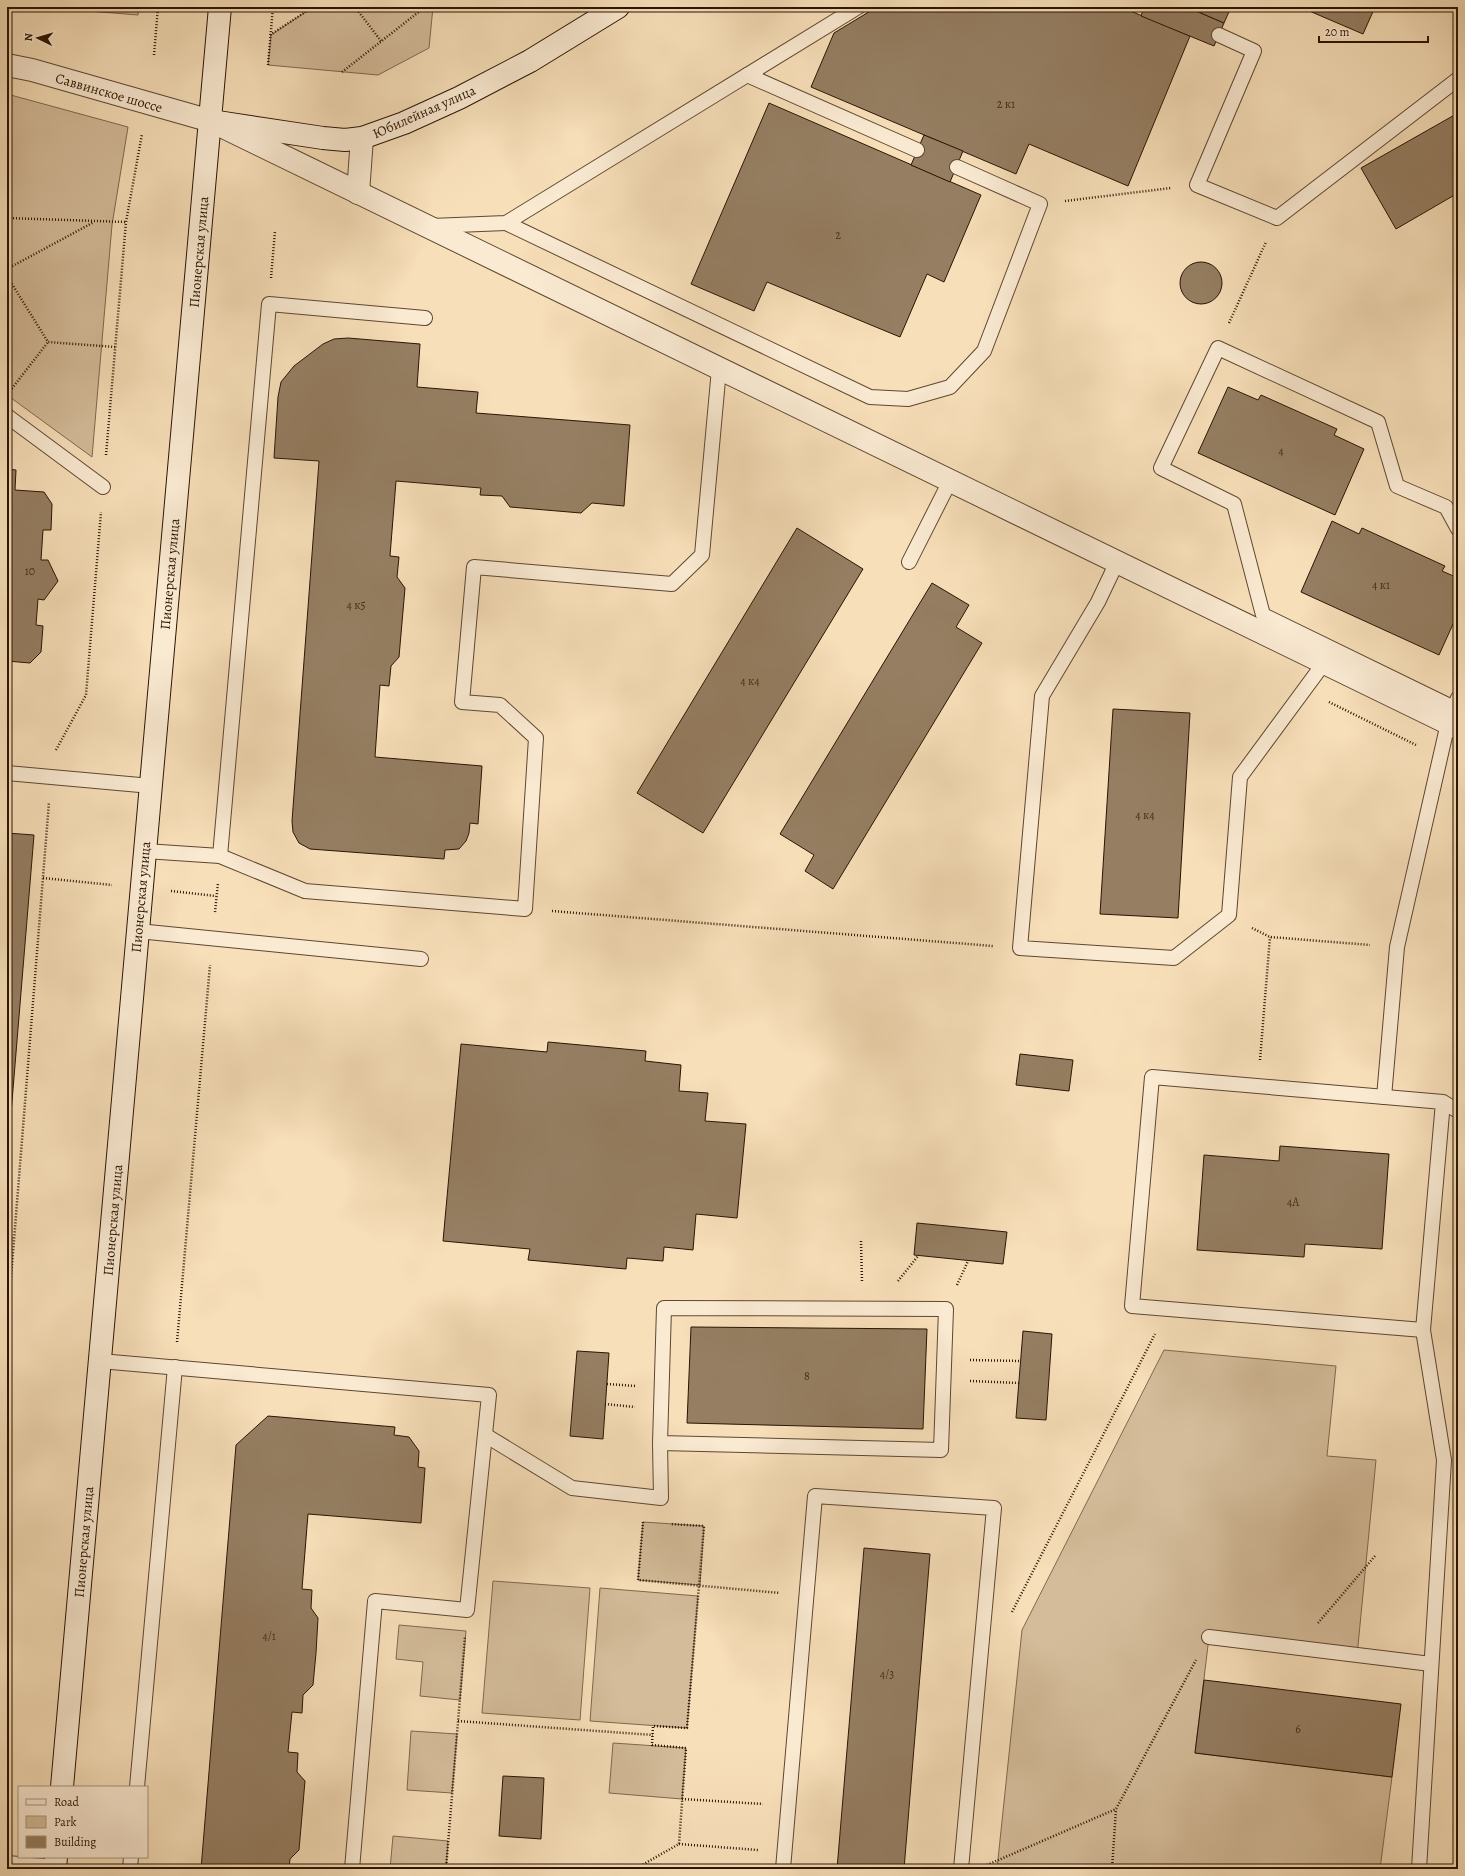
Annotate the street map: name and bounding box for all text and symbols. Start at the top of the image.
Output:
north arrow [18,18,58,58]
scale bar [1319,18,1428,44]
text: 20 m [1325,24,1349,40]
text: N [21,33,36,42]
street label: Саввинское шоссе [53,69,165,117]
street label: Юбилейная улица [369,81,479,143]
house number: 2 к1 [997,96,1015,112]
street label: Пионерская улица [185,195,213,308]
house number: 2 [835,227,841,243]
house number: 4 [1278,443,1284,459]
street label: Пионерская улица [156,517,184,630]
house number: 10 [25,563,35,579]
house number: 4 к1 [1372,577,1390,593]
house number: 4 к5 [346,597,366,613]
house number: 4 к4 [740,673,760,689]
house number: 4 к4 [1135,807,1155,823]
street label: Пионерская улица [127,840,155,953]
street label: Пионерская улица [99,1163,127,1276]
house number: 4А [1287,1194,1300,1210]
house number: 8 [804,1368,810,1384]
street label: Пионерская улица [70,1485,98,1598]
house number: 4/1 [262,1628,276,1644]
house number: 4/3 [880,1666,894,1682]
house number: 6 [1295,1721,1301,1737]
legend [18,1786,148,1858]
text: Road [54,1794,80,1810]
text: Park [54,1814,77,1830]
text: Building [54,1834,96,1850]

